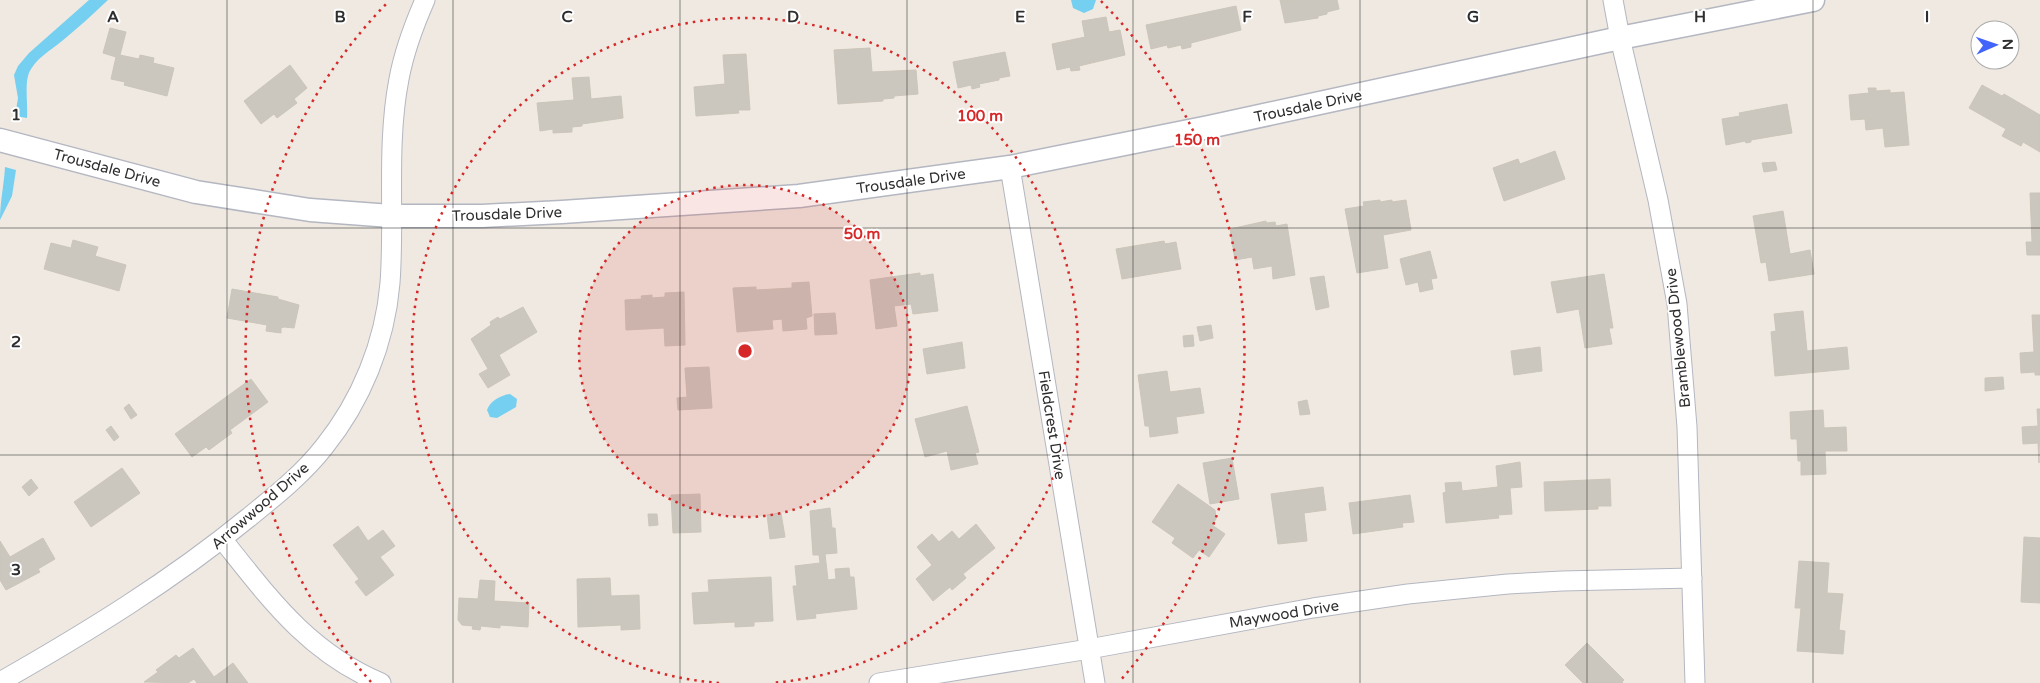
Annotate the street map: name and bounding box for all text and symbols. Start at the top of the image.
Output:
text: A [107,7,119,27]
text: B [334,7,346,27]
text: C [561,7,573,27]
text: D [787,7,799,27]
text: E [1015,7,1025,27]
text: F [1242,7,1252,27]
text: G [1467,7,1479,27]
text: H [1694,7,1706,27]
text: I [1925,7,1929,27]
north arrow [1970,20,2020,70]
text: N [1999,39,2016,50]
street label: Trousdale Drive [1252,86,1364,126]
text: 1 [11,105,21,125]
text: 100 m [957,107,1003,125]
text: 150 m [1174,131,1220,149]
street label: Trousdale Drive [51,145,163,191]
street label: Trousdale Drive [855,164,967,198]
street label: Trousdale Drive [452,203,562,225]
text: 50 m [844,225,880,243]
street label: Bramblewood Drive [1662,267,1694,409]
text: 2 [11,332,21,352]
centre of rings [736,342,754,360]
street label: Fieldcrest Drive [1034,369,1070,481]
street label: Arrowwood Drive [207,459,313,553]
text: 3 [11,560,21,580]
street label: Maywood Drive [1228,596,1340,632]

